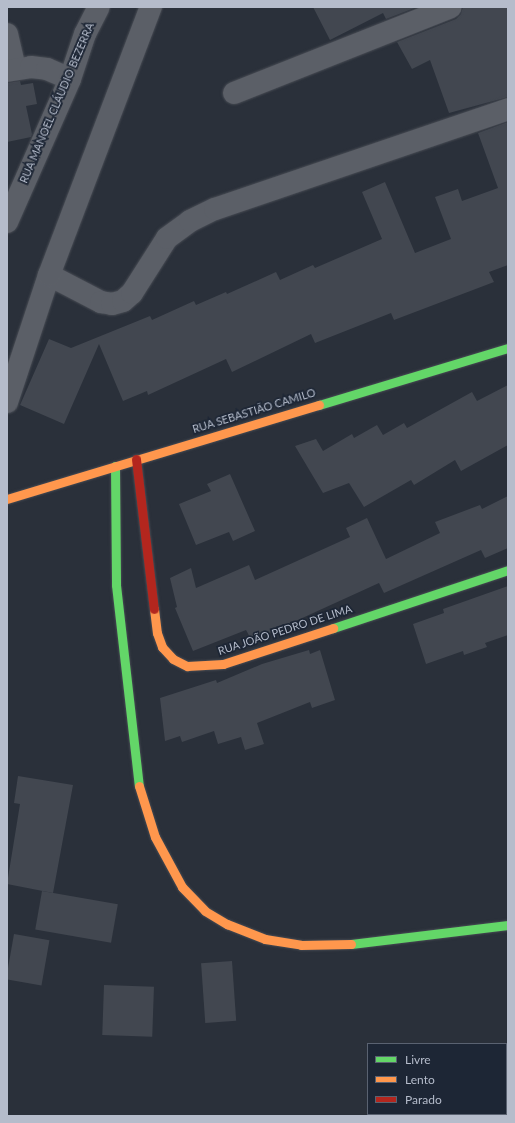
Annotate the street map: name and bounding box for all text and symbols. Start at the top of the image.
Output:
street label: RUA MANOEL CLÁUDIO BEZERRA [17,20,97,186]
street label: RUA SEBASTIÃO CAMILO [191,386,317,436]
street label: RUA JOÃO PEDRO DE LIMA [216,602,354,658]
legend [367,1043,507,1115]
text: Livre [405,1052,431,1067]
text: Lento [405,1072,435,1087]
text: Parado [405,1092,442,1107]

